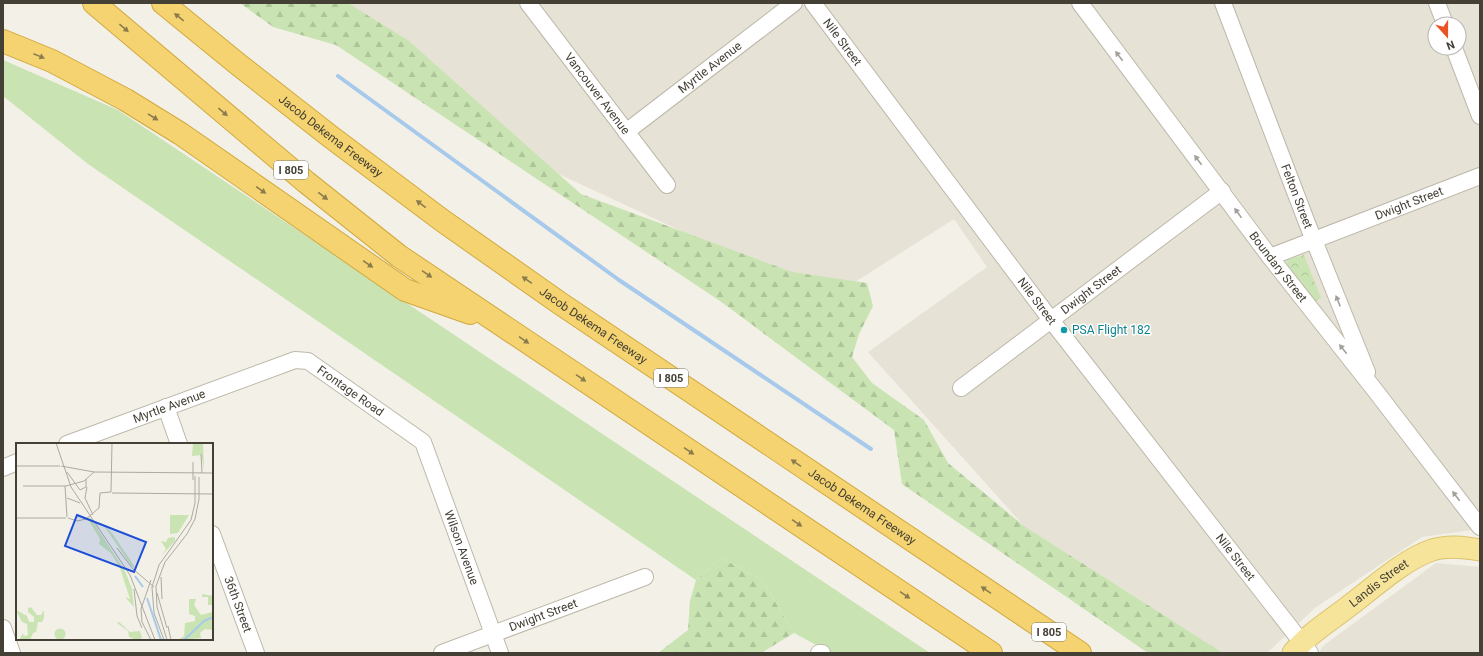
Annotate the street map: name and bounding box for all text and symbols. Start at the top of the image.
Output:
one-way arrow [174,12,185,21]
street label: Nile Street [820,16,865,69]
north arrow [1427,16,1467,56]
one-way arrow [119,24,129,33]
text: N [1444,37,1456,52]
street label: Myrtle Avenue [676,39,745,96]
street label: Vancouver Avenue [562,50,633,137]
one-way arrow [1115,51,1123,61]
one-way arrow [34,53,46,59]
street label: Jacob Dekema Freeway [276,92,386,180]
one-way arrow [218,108,229,117]
one-way arrow [148,114,159,121]
one-way arrow [1194,154,1202,165]
road number: I 805 [274,161,308,179]
street label: Felton Street [1278,162,1316,231]
street label: Dwight Street [1373,184,1445,223]
one-way arrow [256,186,266,194]
one-way arrow [318,191,329,200]
one-way arrow [416,200,426,208]
one-way arrow [1234,207,1242,218]
street label: Boundary Street [1246,229,1310,305]
one-way arrow [363,260,373,268]
street label: Dwight Street [1058,263,1124,317]
one-way arrow [421,270,432,278]
street label: Nile Street [1015,275,1059,328]
one-way arrow [521,276,532,284]
street label: Jacob Dekema Freeway [537,284,650,367]
one-way arrow [1335,294,1341,306]
place label: PSA Flight 182 [1072,323,1151,337]
marker: PSA Flight 182 [1059,325,1069,335]
one-way arrow [518,336,530,343]
one-way arrow [1338,344,1347,355]
street label: Frontage Road [315,363,386,419]
road number: I 805 [654,369,688,387]
one-way arrow [576,374,586,382]
street label: Myrtle Avenue [131,387,207,426]
inset map [16,443,213,640]
one-way arrow [683,447,695,454]
one-way arrow [791,459,802,467]
street label: Jacob Dekema Freeway [805,465,919,548]
one-way arrow [1452,491,1461,502]
street label: Wilson Avenue [441,508,482,587]
one-way arrow [792,519,802,527]
street label: Nile Street [1213,531,1258,584]
street label: Landis Street [1347,556,1411,610]
street label: 36th Street [221,574,255,634]
one-way arrow [981,586,991,594]
one-way arrow [900,591,910,599]
street label: Dwight Street [507,596,579,634]
road number: I 805 [1032,623,1066,641]

